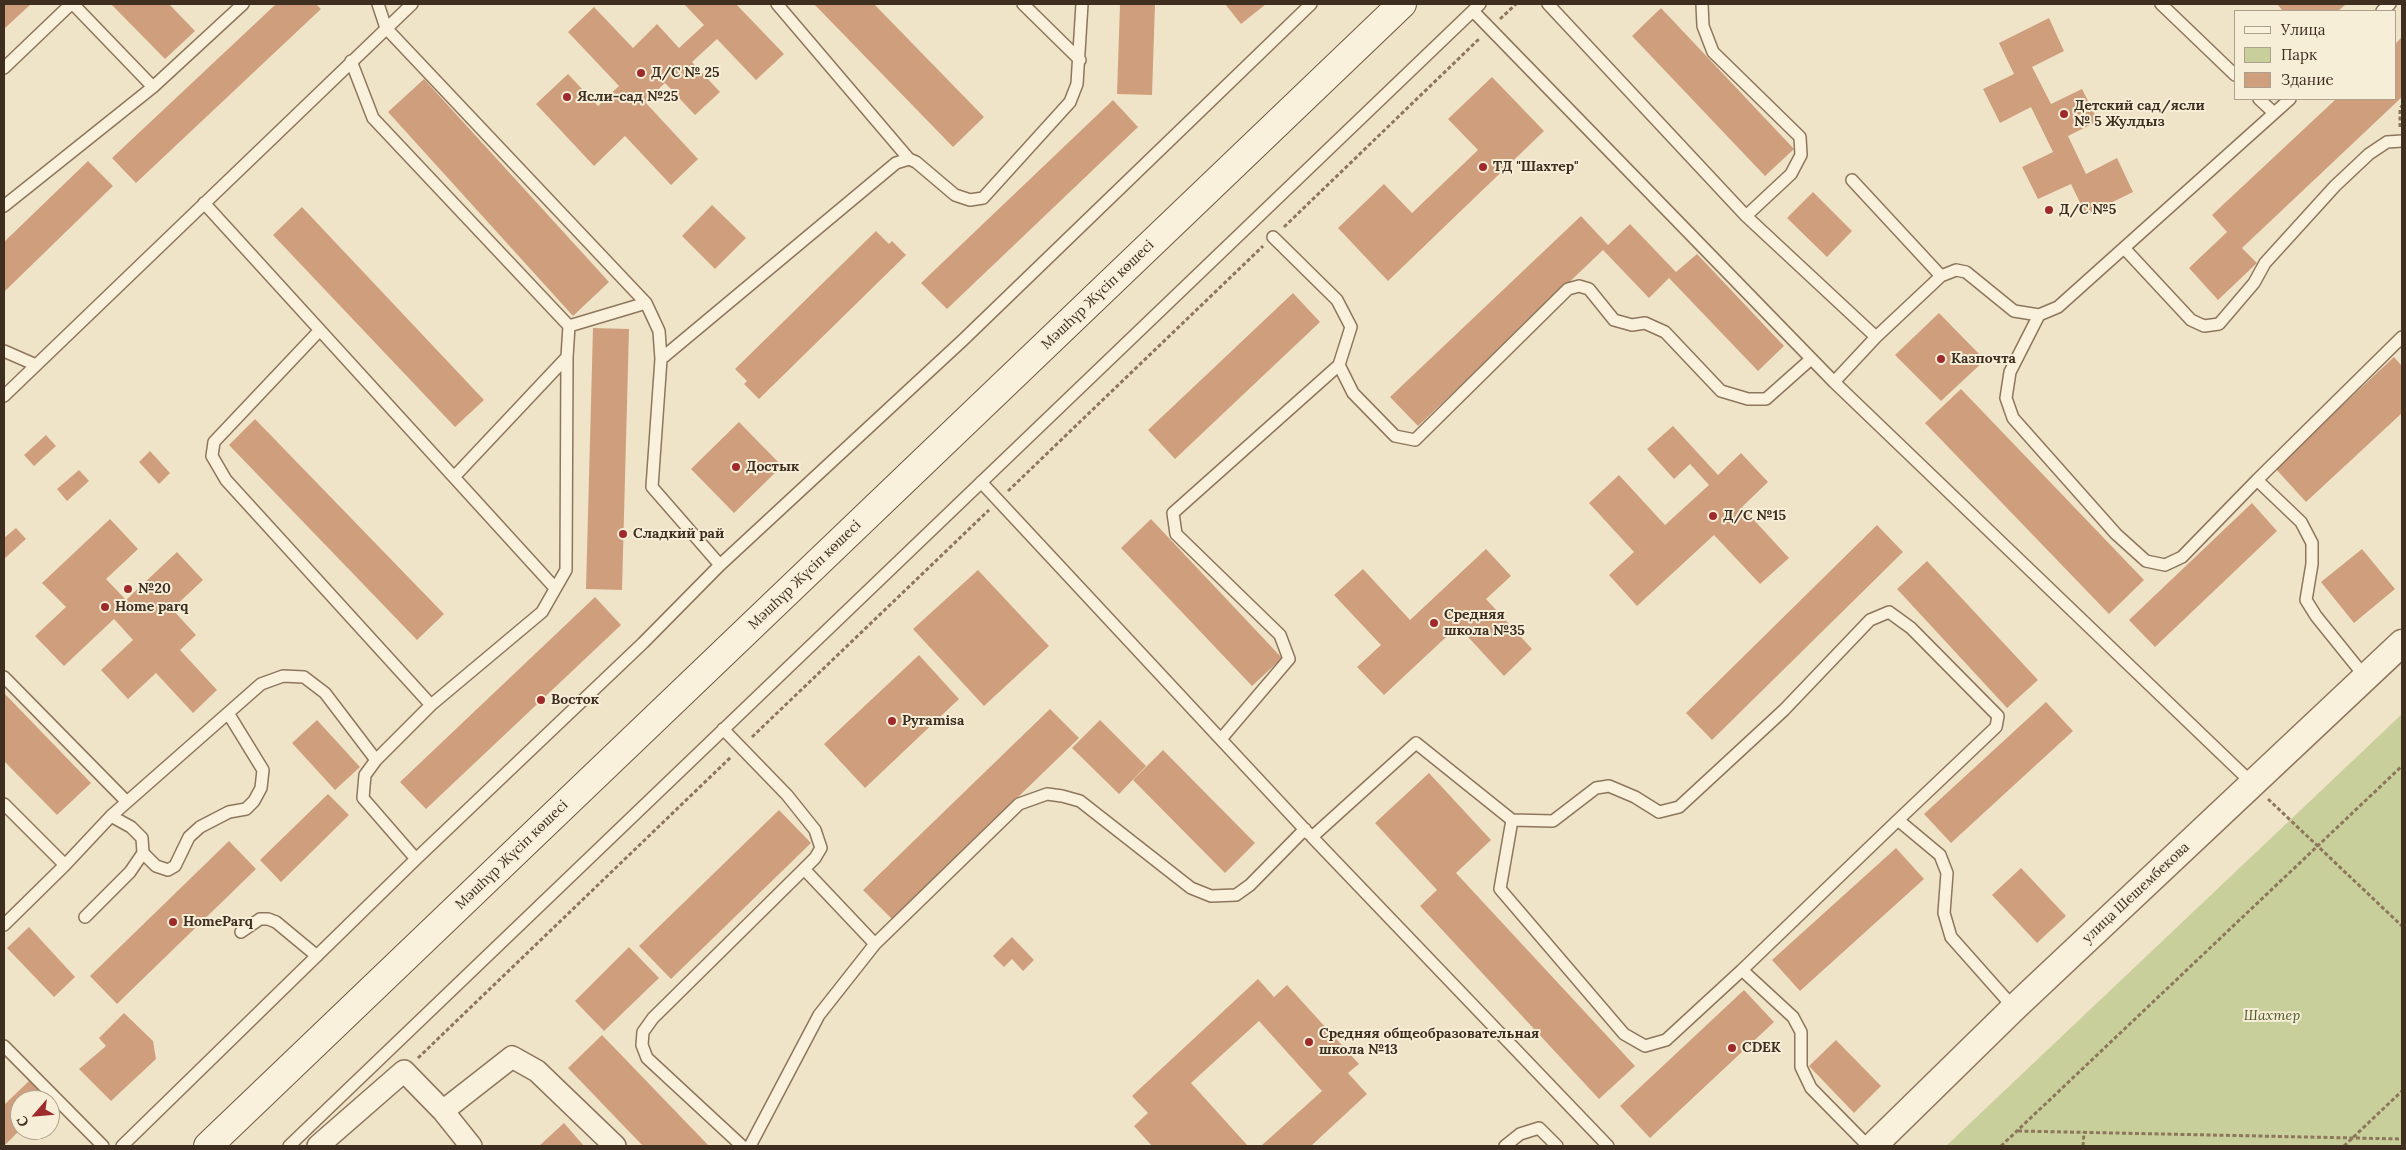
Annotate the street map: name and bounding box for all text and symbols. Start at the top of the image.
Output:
legend [2234,10,2396,100]
text: Улица [2281,20,2325,39]
text: Парк [2281,45,2317,64]
place label: Д/С № 25 [651,65,719,81]
marker: Д/С № 25 [635,67,647,79]
text: Здание [2281,70,2334,89]
place label: Ясли-сад №25 [577,89,678,105]
marker: Ясли-сад №25 [561,91,573,103]
place label: Детский сад/ясли № 5 Жулдыз [2074,98,2205,130]
marker: Детский сад/ясли № 5 Жулдыз [2058,108,2070,120]
place label: ТД "Шахтер" [1493,159,1578,175]
marker: ТД "Шахтер" [1477,161,1489,173]
place label: Д/С №5 [2059,202,2116,218]
marker: Д/С №5 [2043,204,2055,216]
street label: Мәшһүр Жүсіп көшесі [1038,237,1158,353]
place label: Казпочта [1951,351,2016,367]
marker: Казпочта [1935,353,1947,365]
place label: Достык [746,459,799,475]
marker: Достык [730,461,742,473]
place label: Д/С №15 [1723,508,1786,524]
marker: Д/С №15 [1707,510,1719,522]
street label: Мәшһүр Жүсіп көшесі [745,517,865,633]
place label: Сладкий рай [633,526,724,542]
marker: Сладкий рай [617,528,629,540]
place label: №20 [138,581,171,597]
marker: №20 [122,583,134,595]
place label: Home parq [115,599,188,615]
marker: Home parq [99,601,111,613]
place label: Средняя школа №35 [1444,607,1525,640]
marker: Средняя школа №35 [1428,617,1440,629]
place label: Восток [551,692,599,708]
marker: Восток [535,694,547,706]
place label: Pyramisa [902,713,964,729]
marker: Pyramisa [886,715,898,727]
street label: Мәшһүр Жүсіп көшесі [452,797,572,913]
street label: улица Шешембекова [2079,839,2193,947]
place label: HomeParq [183,914,253,930]
marker: HomeParq [167,916,179,928]
park label: Шахтер [2244,1008,2300,1024]
place label: Средняя общеобразовательная школа №13 [1319,1026,1539,1058]
marker: Средняя общеобразовательная школа №13 [1303,1036,1315,1048]
place label: CDEK [1742,1040,1781,1056]
marker: CDEK [1726,1042,1738,1054]
north arrow [10,1090,60,1140]
text: С [12,1113,33,1130]

